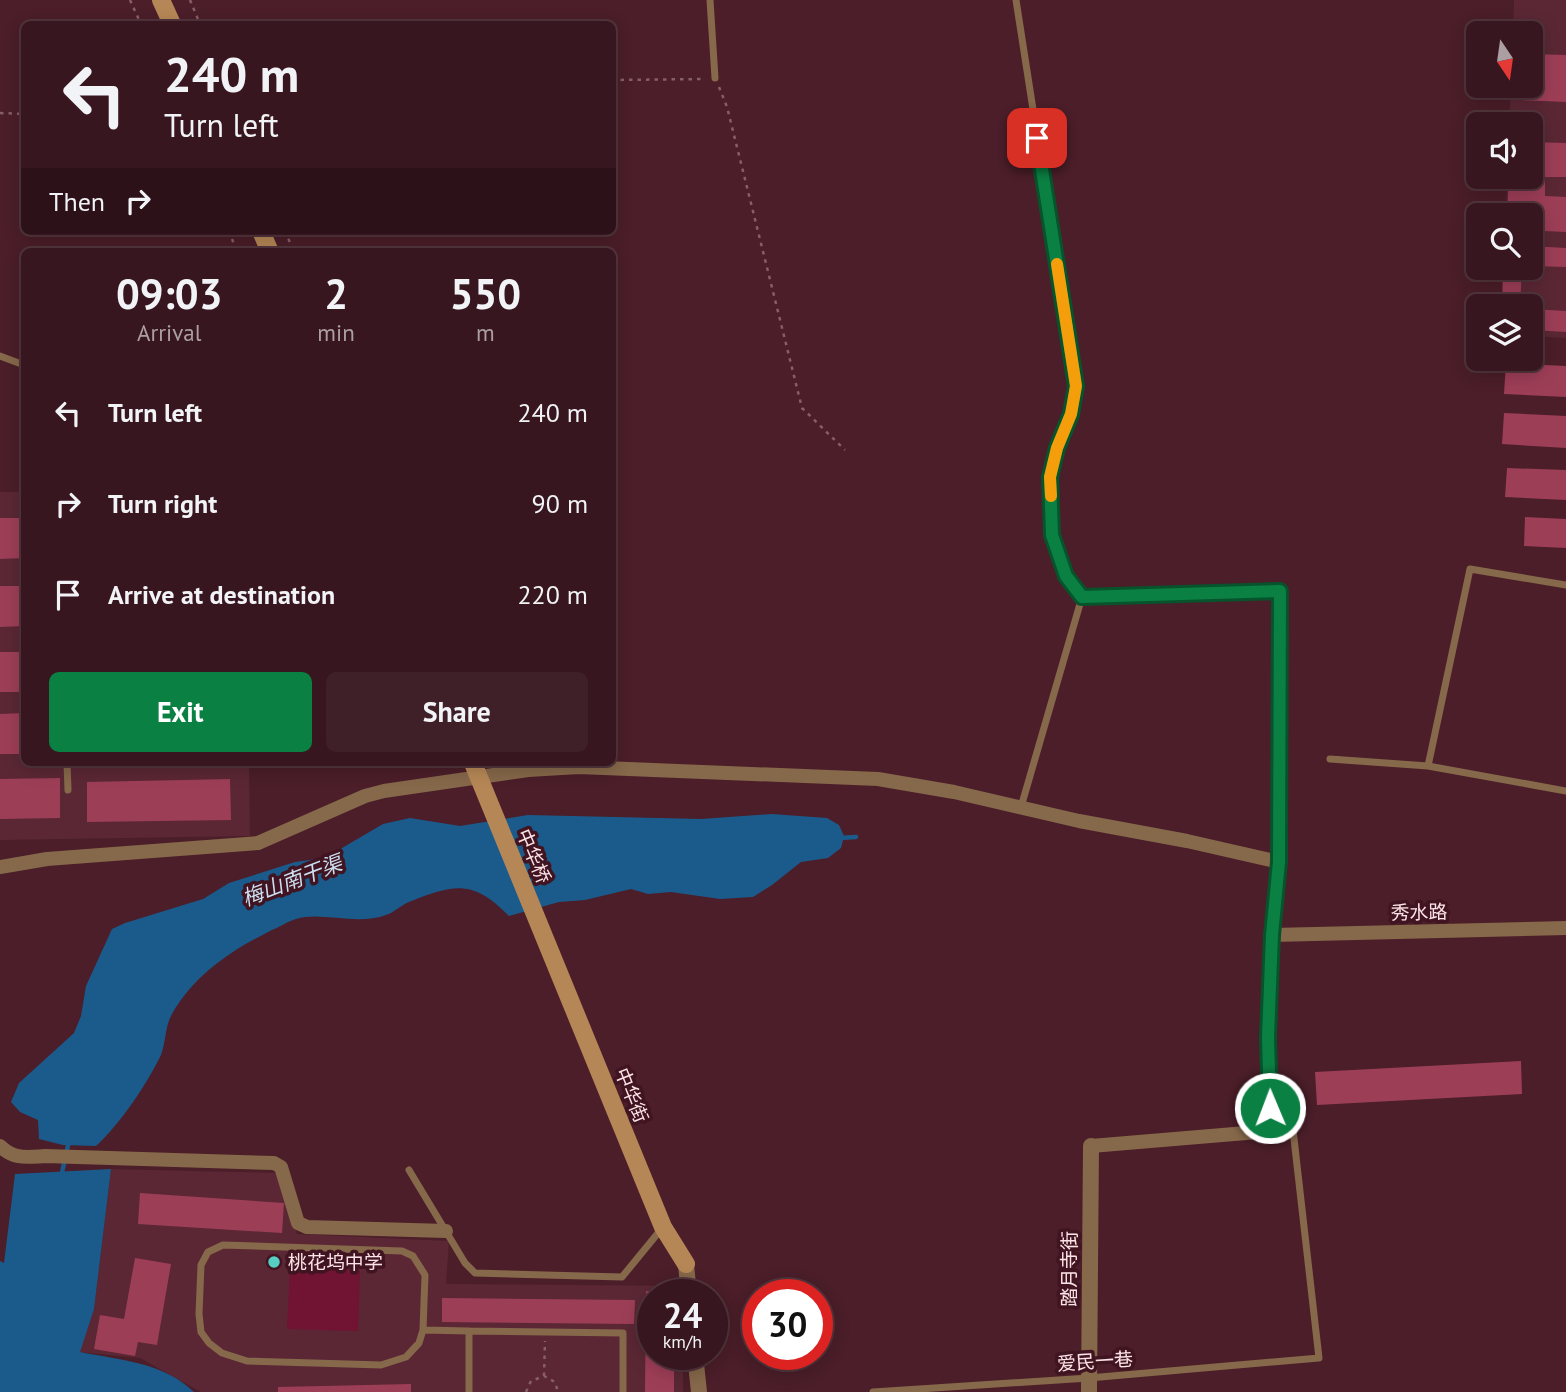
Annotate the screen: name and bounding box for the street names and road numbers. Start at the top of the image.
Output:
street label: 中华桥 [512,825,556,887]
street label: 秀水路 [1390,900,1448,924]
street label: 中华街 [610,1064,654,1126]
street label: 踏月寺街 [1057,1231,1081,1307]
street label: 爱民一巷 [1056,1346,1134,1376]

